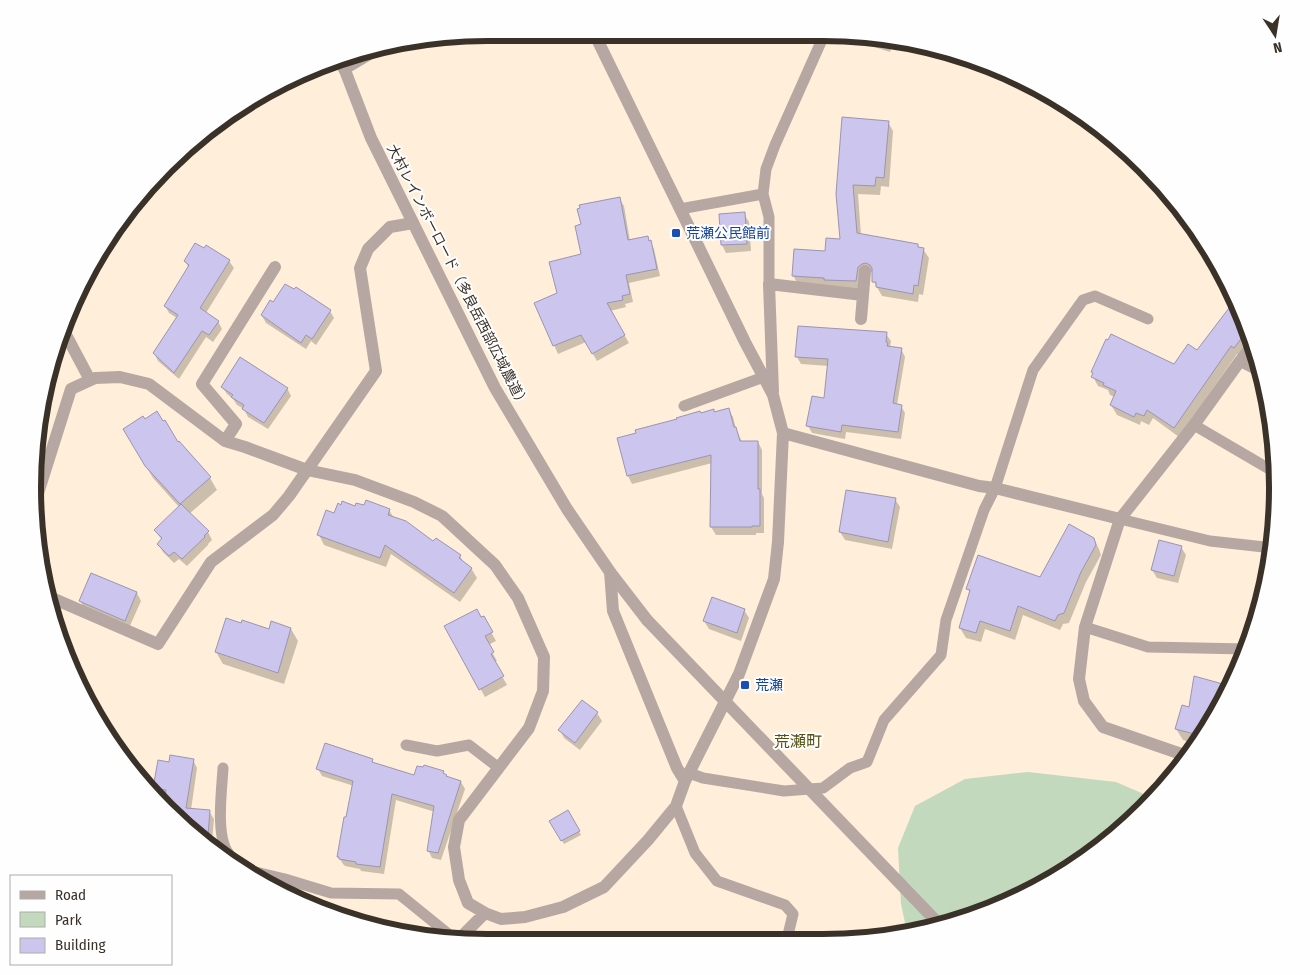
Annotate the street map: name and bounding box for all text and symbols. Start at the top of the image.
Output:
north arrow [1250,10,1300,60]
text: N [1272,38,1283,56]
street label: 大村レインボーロード（多良岳西部広域農道） [383,141,532,411]
place label: 荒瀬公民館前 [686,225,770,242]
marker: 荒瀬公民館前 [670,227,682,239]
place label: 荒瀬 [755,677,783,694]
marker: 荒瀬 [739,679,751,691]
district label: 荒瀬町 [774,732,822,751]
legend [10,875,172,965]
text: Road [55,886,86,904]
text: Park [55,911,82,929]
text: Building [55,936,106,954]

